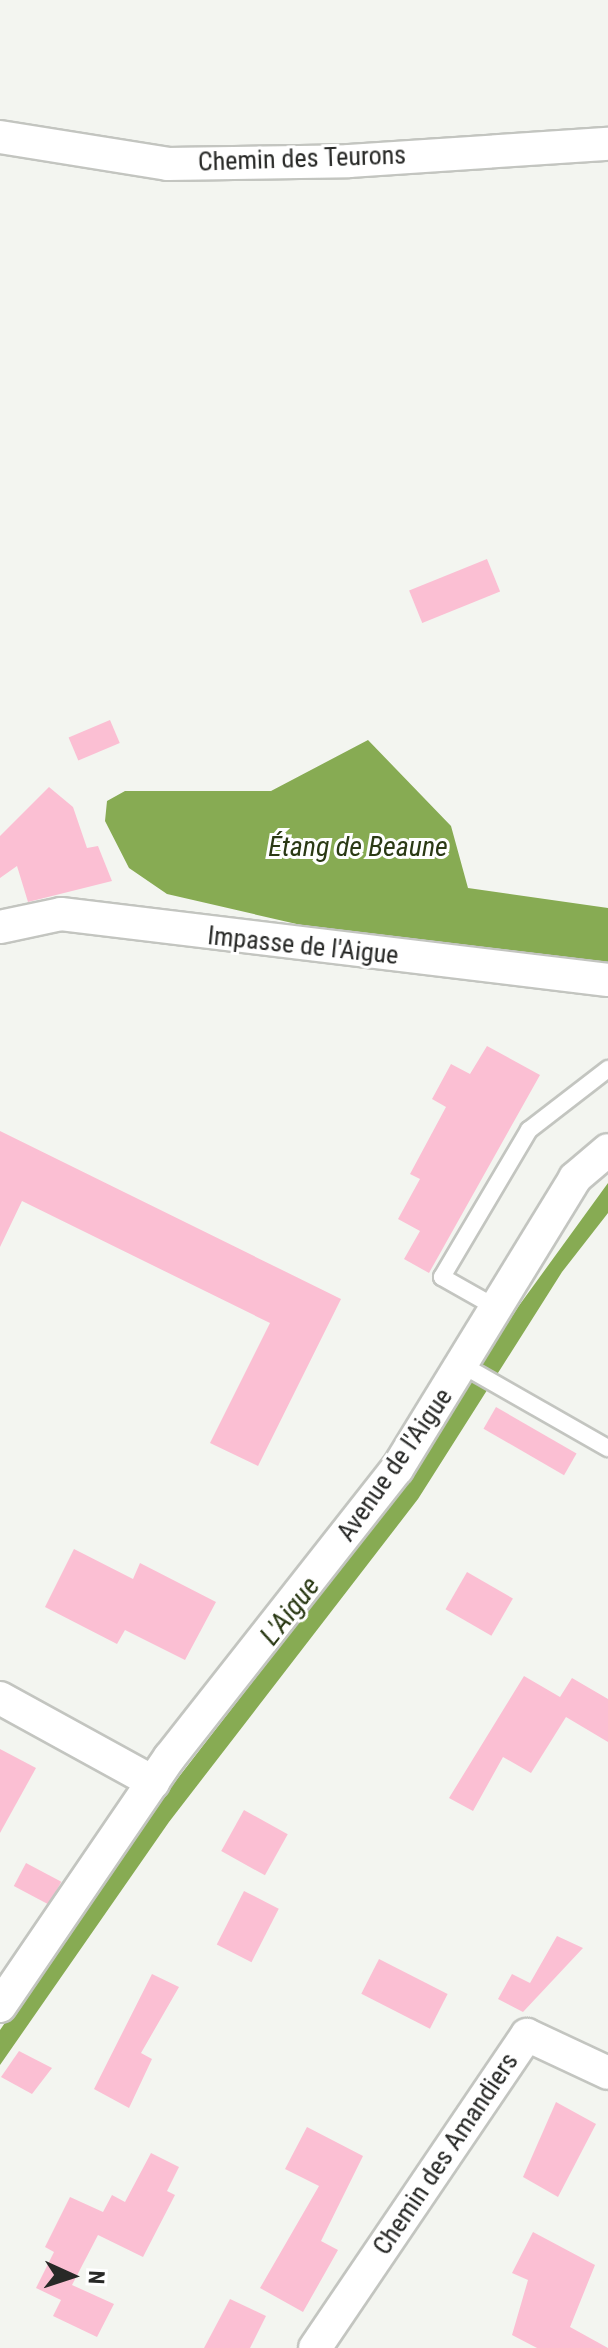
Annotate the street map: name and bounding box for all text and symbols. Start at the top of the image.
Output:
street label: Chemin des Teurons [197,140,407,178]
water label: Étang de Beaune [268,830,448,864]
street label: Impasse de l'Aigue [206,920,400,972]
street label: Avenue de l'Aigue [331,1383,459,1547]
water label: L'Aigue [253,1570,327,1652]
street label: Chemin des Amandiers [367,2047,525,2261]
north arrow [32,2236,112,2316]
text: N [84,2270,109,2285]

